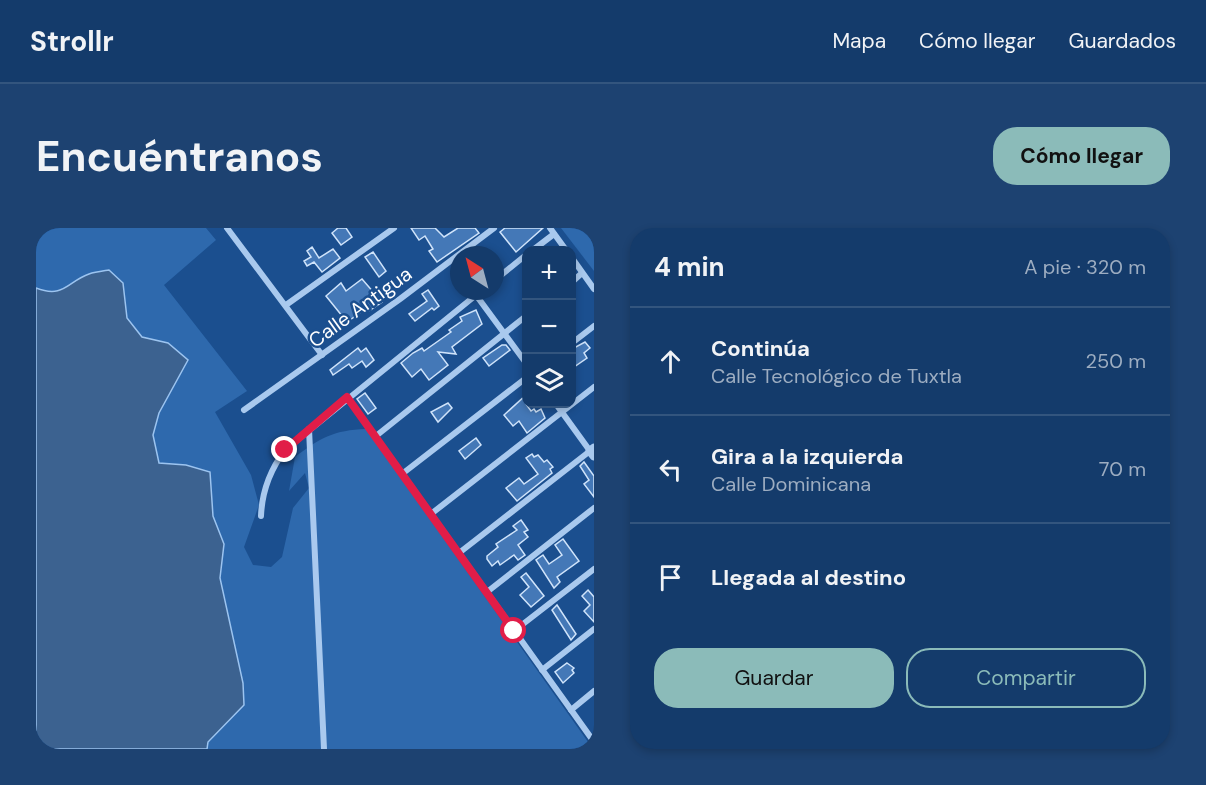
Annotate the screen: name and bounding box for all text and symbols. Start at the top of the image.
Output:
text: Strollr [30,23,114,60]
text: Mapa [832,27,886,55]
text: Cómo llegar [919,27,1036,55]
text: Guardados [1069,27,1176,55]
button: Cómo llegar [993,127,1170,185]
text: Encuéntranos [36,129,323,184]
north arrow [450,246,504,300]
map controls [522,246,576,408]
button: + [522,246,576,300]
text: 4 min [654,250,725,284]
text: A pie · 320 m [1024,254,1146,280]
street label: Calle Antigua [303,261,417,353]
button: − [522,300,576,354]
text: Continúa [711,334,810,363]
icon: ahead [654,345,687,378]
text: 250 m [1085,348,1146,374]
button: layers [522,354,576,408]
text: Calle Tecnológico de Tuxtla [711,363,962,389]
route end [271,436,297,462]
text: Gira a la izquierda [711,442,903,471]
icon: left [654,453,687,486]
text: 70 m [1099,456,1146,482]
text: Calle Dominicana [711,471,871,497]
icon: arrive [654,561,687,594]
text: Llegada al destino [711,563,906,592]
route start [500,617,526,643]
button: Guardar [654,648,894,708]
button: Compartir [906,648,1146,708]

